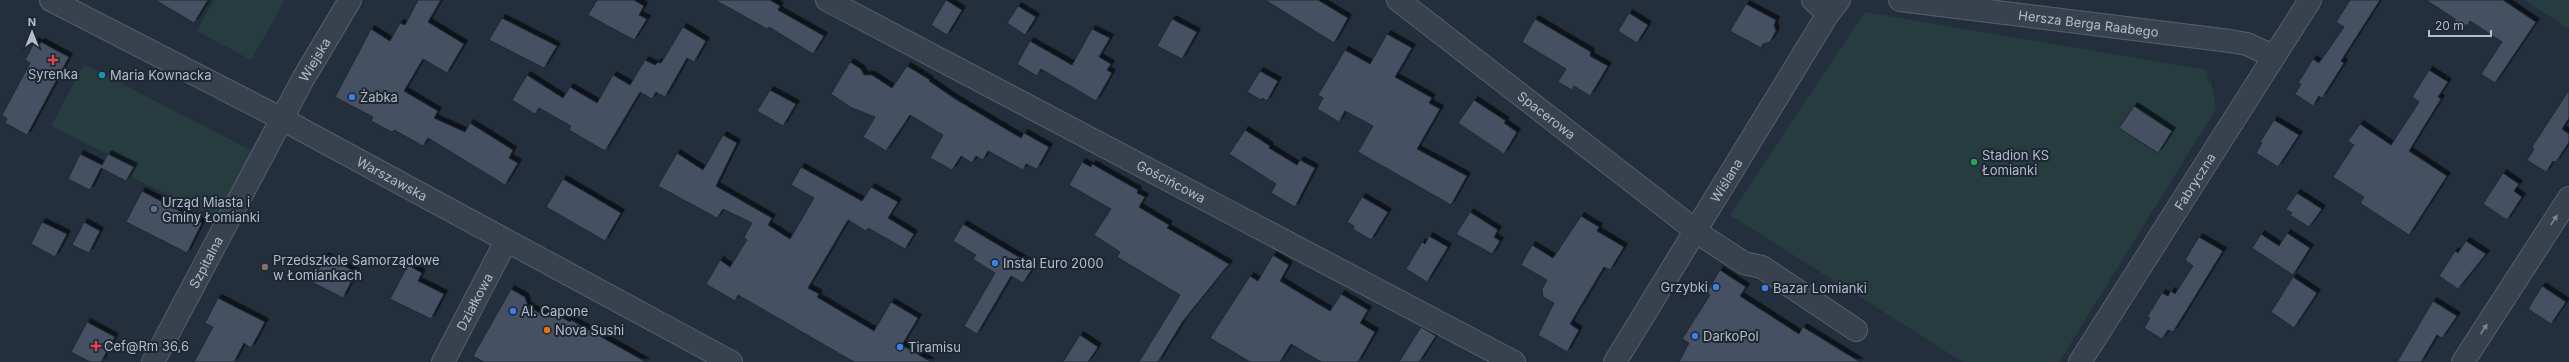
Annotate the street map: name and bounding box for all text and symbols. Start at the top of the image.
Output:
street label: Hersza Berga Raabego [2017,7,2160,40]
north arrow [12,12,52,52]
scale bar [2429,12,2491,38]
text: N [28,15,36,29]
text: 20 m [2435,18,2464,33]
street label: Wiejska [295,35,334,84]
marker: Syrenka [48,55,58,65]
place label: Syrenka [28,66,78,82]
place label: Maria Kownacka [110,67,212,83]
marker: Maria Kownacka [97,70,107,80]
street label: Spacerowa [1514,88,1579,143]
place label: Żabka [360,89,398,105]
marker: Żabka [347,92,357,102]
place label: Stadion KS Łomianki [1982,147,2049,178]
street label: Fabryczna [2171,150,2219,213]
street label: Warszawska [354,153,430,204]
street label: Wiślana [1707,156,1746,205]
street label: Gościńcowa [1134,157,1208,206]
marker: Stadion KS Łomianki [1969,157,1979,167]
place label: Urząd Miasta i Gminy Łomianki [162,194,260,225]
marker: Urząd Miasta i Gminy Łomianki [149,204,159,214]
one-way arrow [2551,214,2558,226]
street label: Szpitalna [186,233,226,291]
place label: Przedszkole Samorządowe w Łomiankach [273,252,440,283]
place label: Instal Euro 2000 [1003,255,1104,271]
marker: Instal Euro 2000 [990,258,1000,268]
marker: Przedszkole Samorządowe w Łomiankach [260,262,270,272]
street label: Działkowa [453,270,496,333]
place label: Grzybki [1661,279,1708,295]
place label: Bazar Lomianki [1773,280,1867,296]
marker: Grzybki [1711,282,1721,292]
marker: Bazar Lomianki [1760,283,1770,293]
place label: Al. Capone [521,303,588,319]
marker: Al. Capone [508,306,518,316]
place label: Nova Sushi [555,322,624,338]
one-way arrow [2480,324,2488,334]
marker: Nova Sushi [542,325,552,335]
place label: DarkoPol [1703,328,1759,344]
marker: DarkoPol [1690,331,1700,341]
place label: Cef@Rm 36,6 [104,338,189,354]
place label: Tiramisu [908,339,961,355]
marker: Cef@Rm 36,6 [91,341,101,351]
marker: Tiramisu [895,342,905,352]

